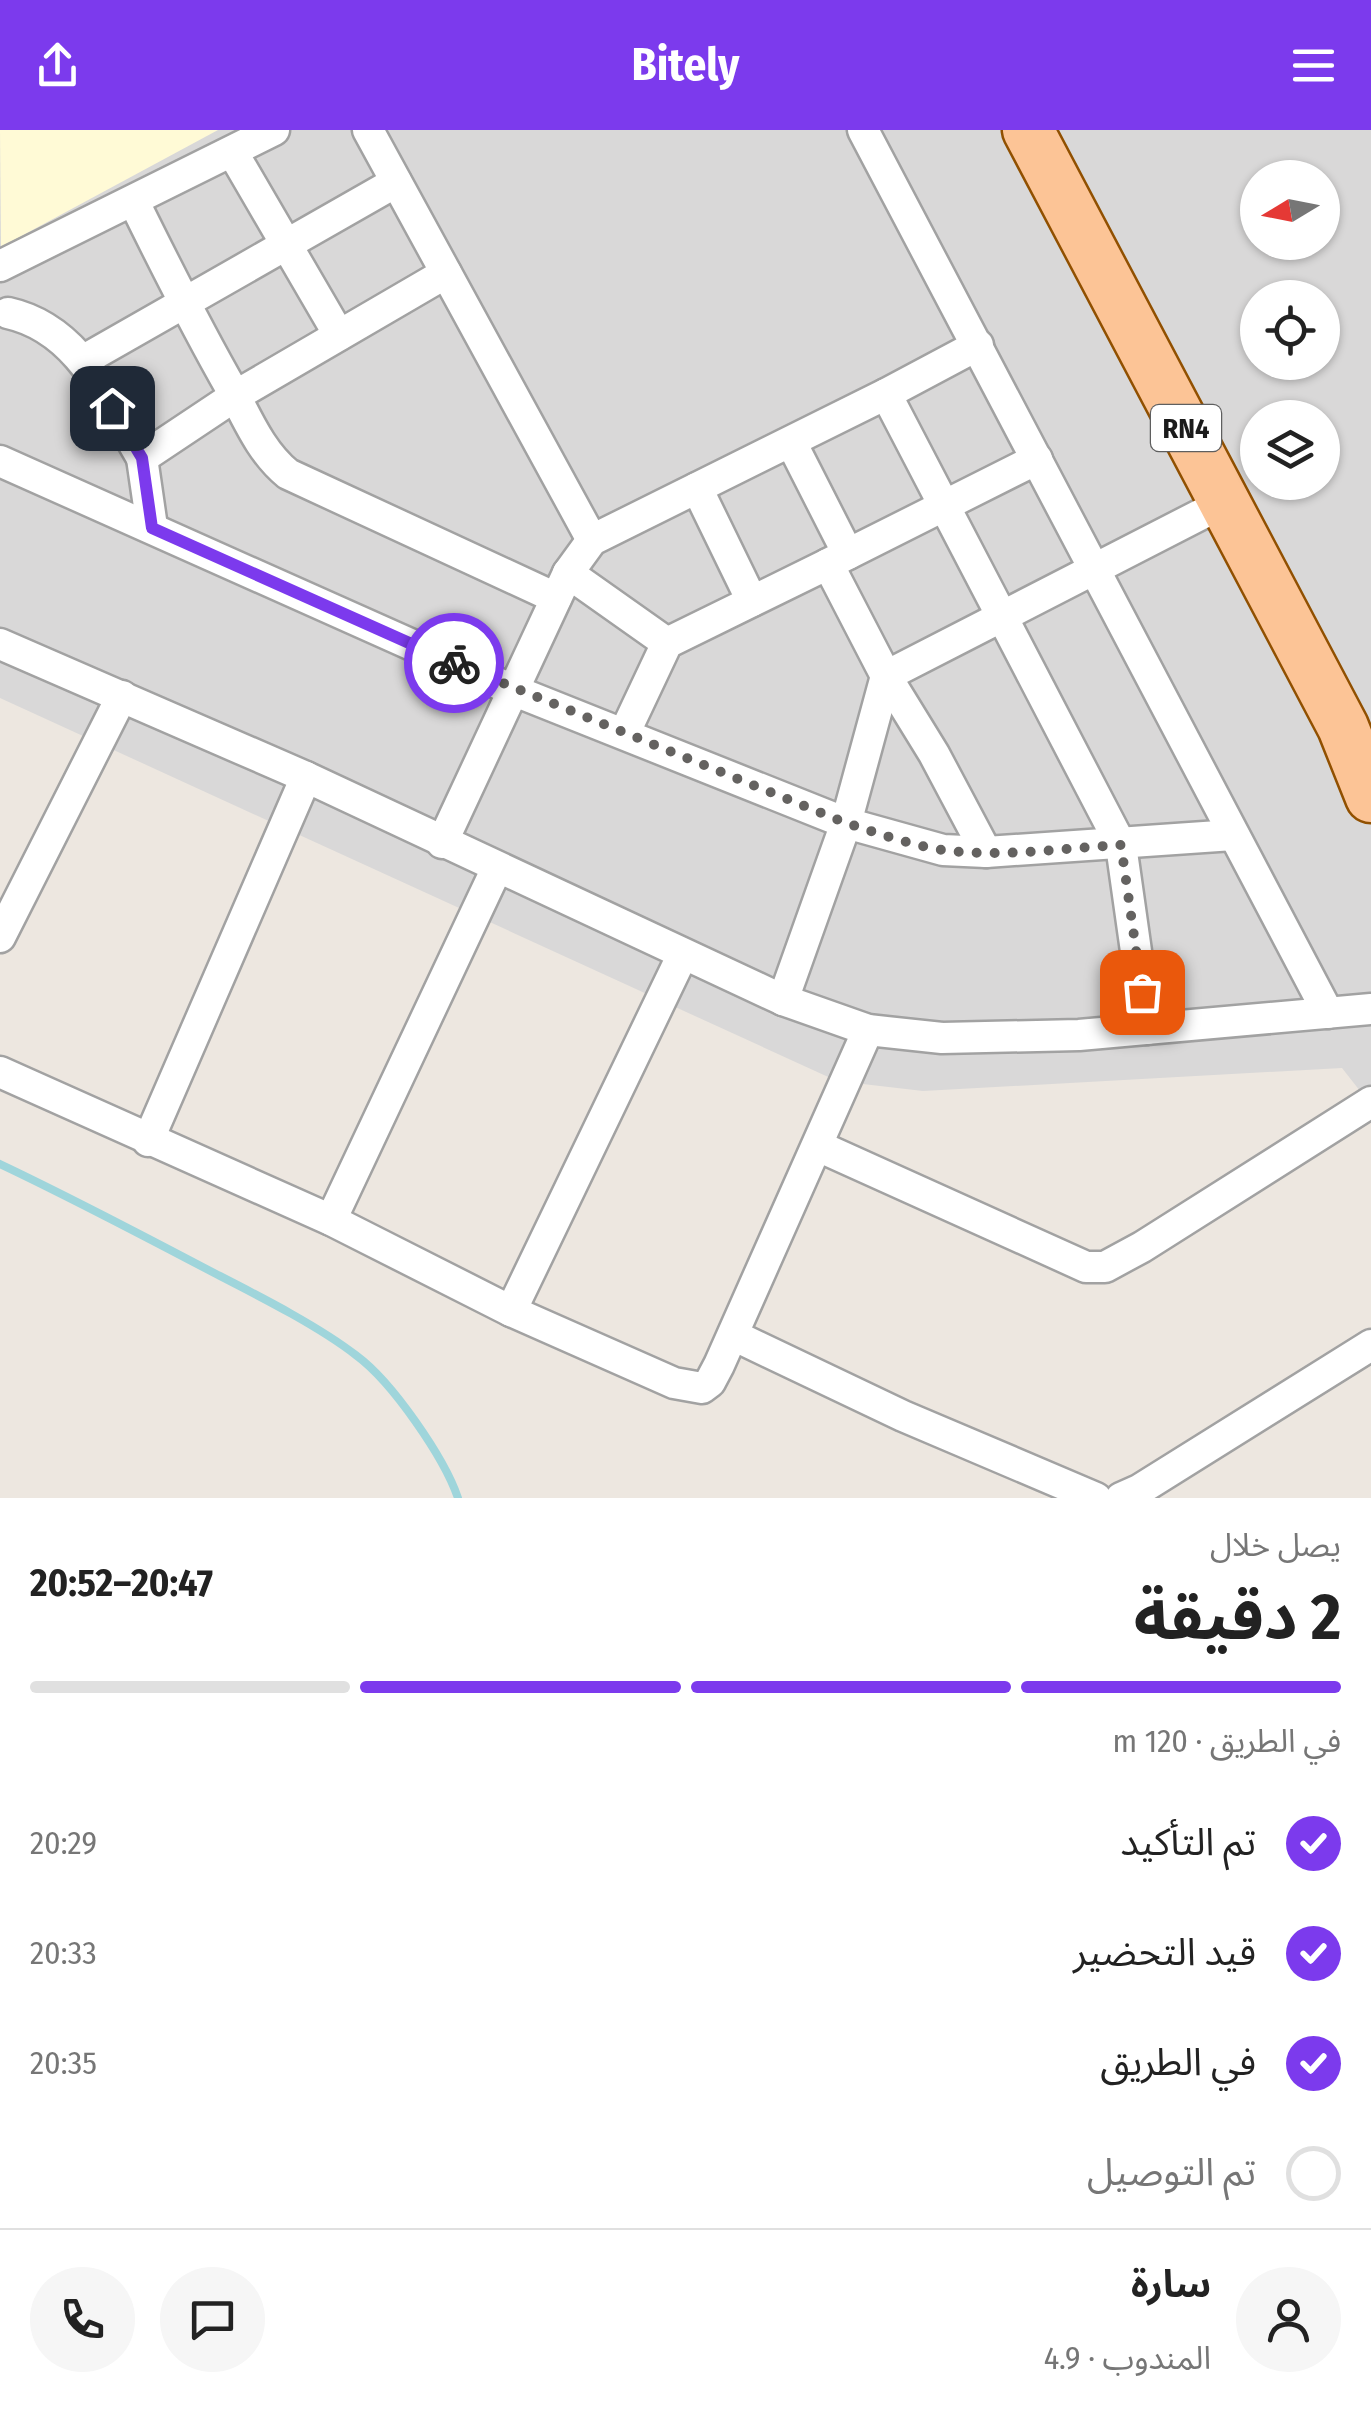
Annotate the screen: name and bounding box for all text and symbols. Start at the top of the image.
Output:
icon: share [30,38,85,93]
text: Bitely [632,38,739,92]
icon: menu [1286,38,1341,93]
north arrow [1240,160,1340,260]
map controls [1240,160,1340,500]
button: locate [1240,280,1340,380]
pin [70,366,155,451]
icon: home [85,381,140,436]
button: layers [1240,400,1340,500]
road number: RN4 [1151,405,1221,451]
courier [404,613,504,713]
icon: bike [427,636,482,691]
pin [1100,950,1185,1035]
icon: bag [1115,965,1170,1020]
text: يصل خلال [1210,1526,1341,1564]
text: 20:47–20:52 [30,1560,213,1606]
text: 2 دقيقة [1134,1578,1341,1656]
text: في الطريق · 120 m [1113,1722,1341,1760]
icon: check [1286,1816,1341,1871]
text: تم التأكيد [1120,1819,1256,1865]
text: 20:29 [30,1824,97,1862]
icon: check [1286,1926,1341,1981]
text: قيد التحضير [1073,1929,1256,1975]
text: 20:33 [30,1934,97,1972]
icon: check [1286,2036,1341,2091]
text: في الطريق [1100,2039,1256,2085]
text: 20:35 [30,2044,97,2082]
text: تم التوصيل [1087,2149,1256,2195]
text: سارة [1131,2261,1211,2307]
button: phone [30,2267,135,2372]
button: chat [160,2267,265,2372]
button: person [1236,2267,1341,2372]
text: المندوب · 4.9 [1044,2339,1211,2377]

